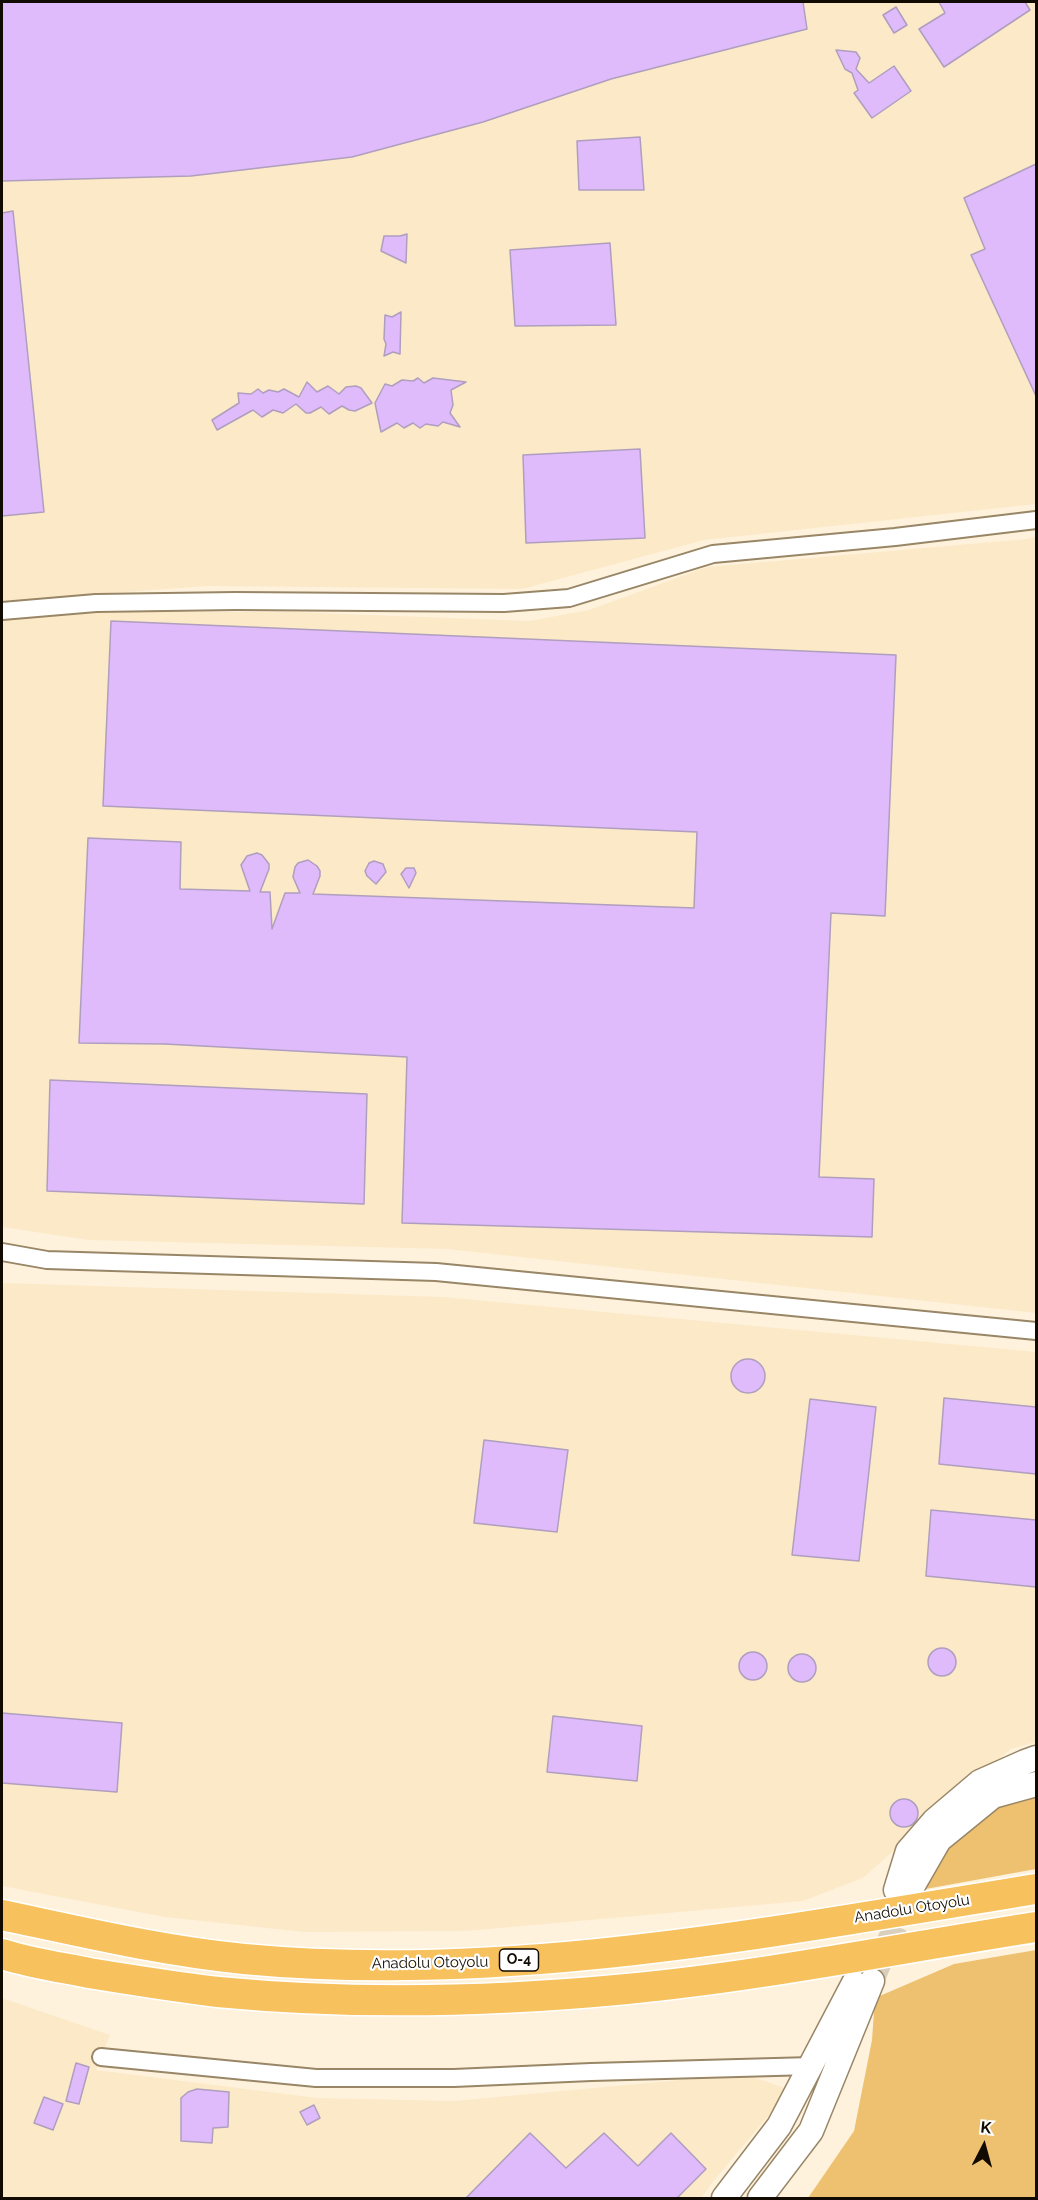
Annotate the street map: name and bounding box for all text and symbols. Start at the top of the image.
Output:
street label: Anadolu Otoyolu [853,1891,971,1927]
road number: O-4 [500,1949,538,1971]
street label: Anadolu Otoyolu [372,1953,488,1973]
north arrow [954,2116,1014,2176]
text: K [980,2118,992,2138]

